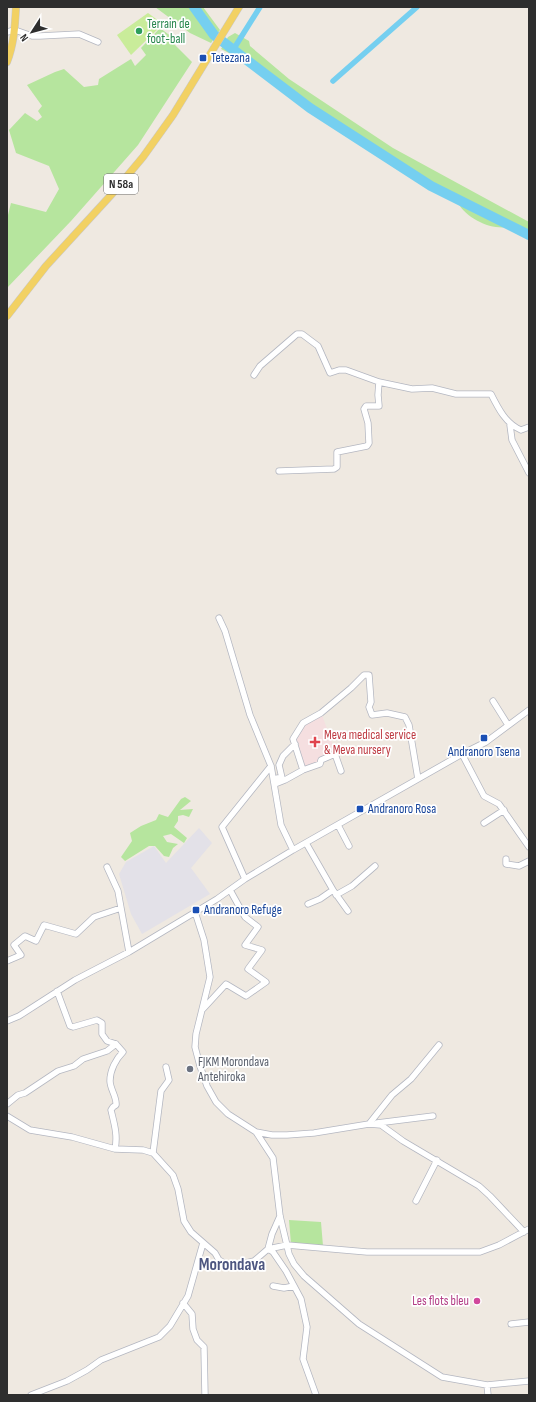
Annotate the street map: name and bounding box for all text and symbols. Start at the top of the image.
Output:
north arrow [12,12,52,52]
place label: Terrain de foot-ball [147,16,190,47]
marker: Terrain de foot-ball [134,26,144,36]
text: N [17,31,31,44]
place label: Tetezana [211,50,250,66]
marker: Tetezana [198,53,208,63]
road number: N 58a [104,174,138,194]
place label: Meva medical service & Meva nursery [324,727,416,758]
marker: Andranoro Tsena [479,733,489,743]
marker: Meva medical service & Meva nursery [309,736,321,748]
place label: Andranoro Tsena [447,744,520,760]
place label: Andranoro Rosa [367,801,436,817]
marker: Andranoro Rosa [355,804,365,814]
place label: Andranoro Refuge [203,902,282,918]
marker: Andranoro Refuge [191,905,201,915]
place label: FJKM Morondava Antehiroka [197,1054,269,1085]
marker: FJKM Morondava Antehiroka [185,1064,195,1074]
district label: Morondava [199,1255,265,1275]
place label: Les flots bleu [412,1293,469,1309]
marker: Les flots bleu [472,1296,482,1306]

